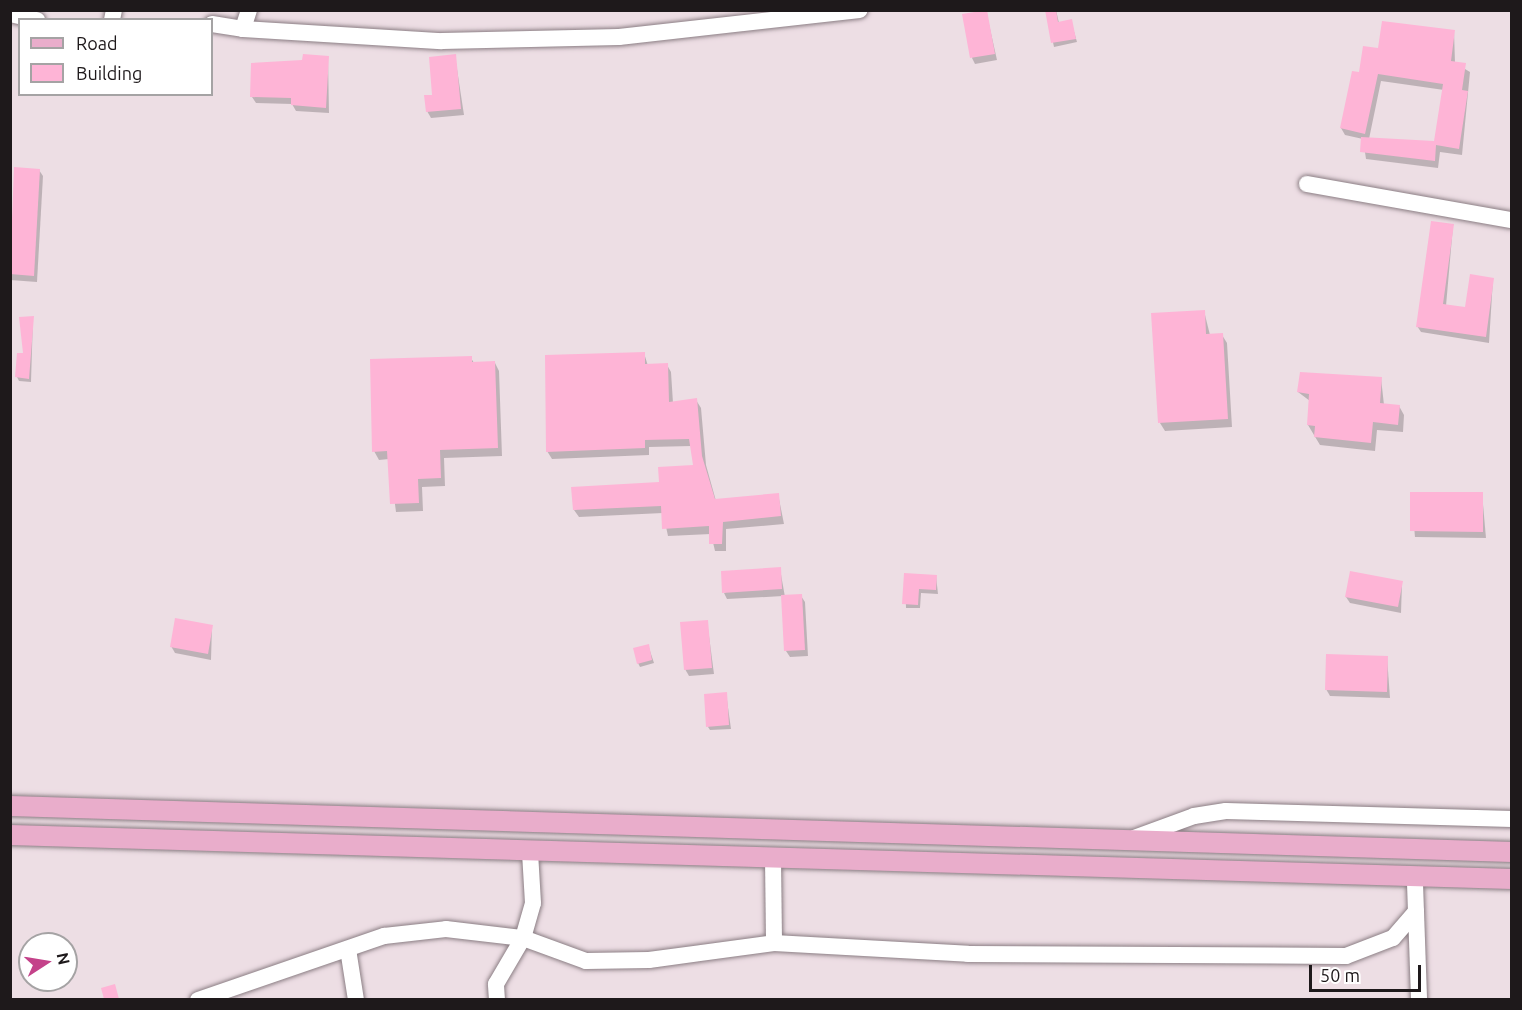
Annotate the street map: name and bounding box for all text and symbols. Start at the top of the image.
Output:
legend [18,18,213,96]
text: Road [76,33,118,53]
text: Building [76,63,142,83]
north arrow [18,932,78,992]
text: N [54,951,74,966]
scale bar [1312,953,1424,991]
text: 50 m [1320,965,1360,985]

